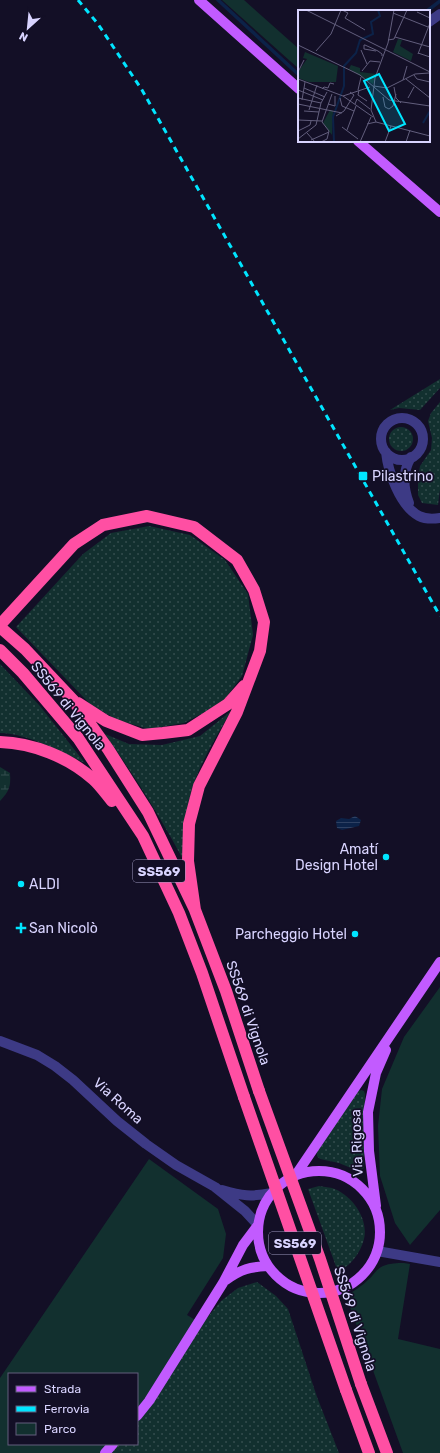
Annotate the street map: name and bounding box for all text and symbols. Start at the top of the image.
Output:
north arrow [8,8,48,48]
inset map [298,10,430,142]
text: N [17,29,30,44]
place label: Pilastrino [372,468,433,485]
marker: Pilastrino [357,470,369,482]
street label: SS569 di Vignola [27,658,109,754]
place label: Amatí Design Hotel [295,841,379,874]
marker: Amatí Design Hotel [381,852,391,862]
road number: SS569 [133,860,185,882]
place label: ALDI [29,876,60,893]
marker: ALDI [16,879,26,889]
place label: San Nicolò [29,920,98,937]
marker: San Nicolò [16,923,26,933]
place label: Parcheggio Hotel [235,926,347,943]
marker: Parcheggio Hotel [350,929,360,939]
street label: SS569 di Vignola [222,959,274,1067]
street label: Via Roma [90,1074,146,1128]
street label: Via Rigosa [347,1109,367,1177]
road number: SS569 [269,1232,321,1254]
street label: SS569 di Vignola [330,1264,380,1374]
legend [8,1373,138,1445]
text: Strada [44,1382,81,1396]
text: Ferrovia [44,1402,89,1416]
text: Parco [44,1422,76,1436]

